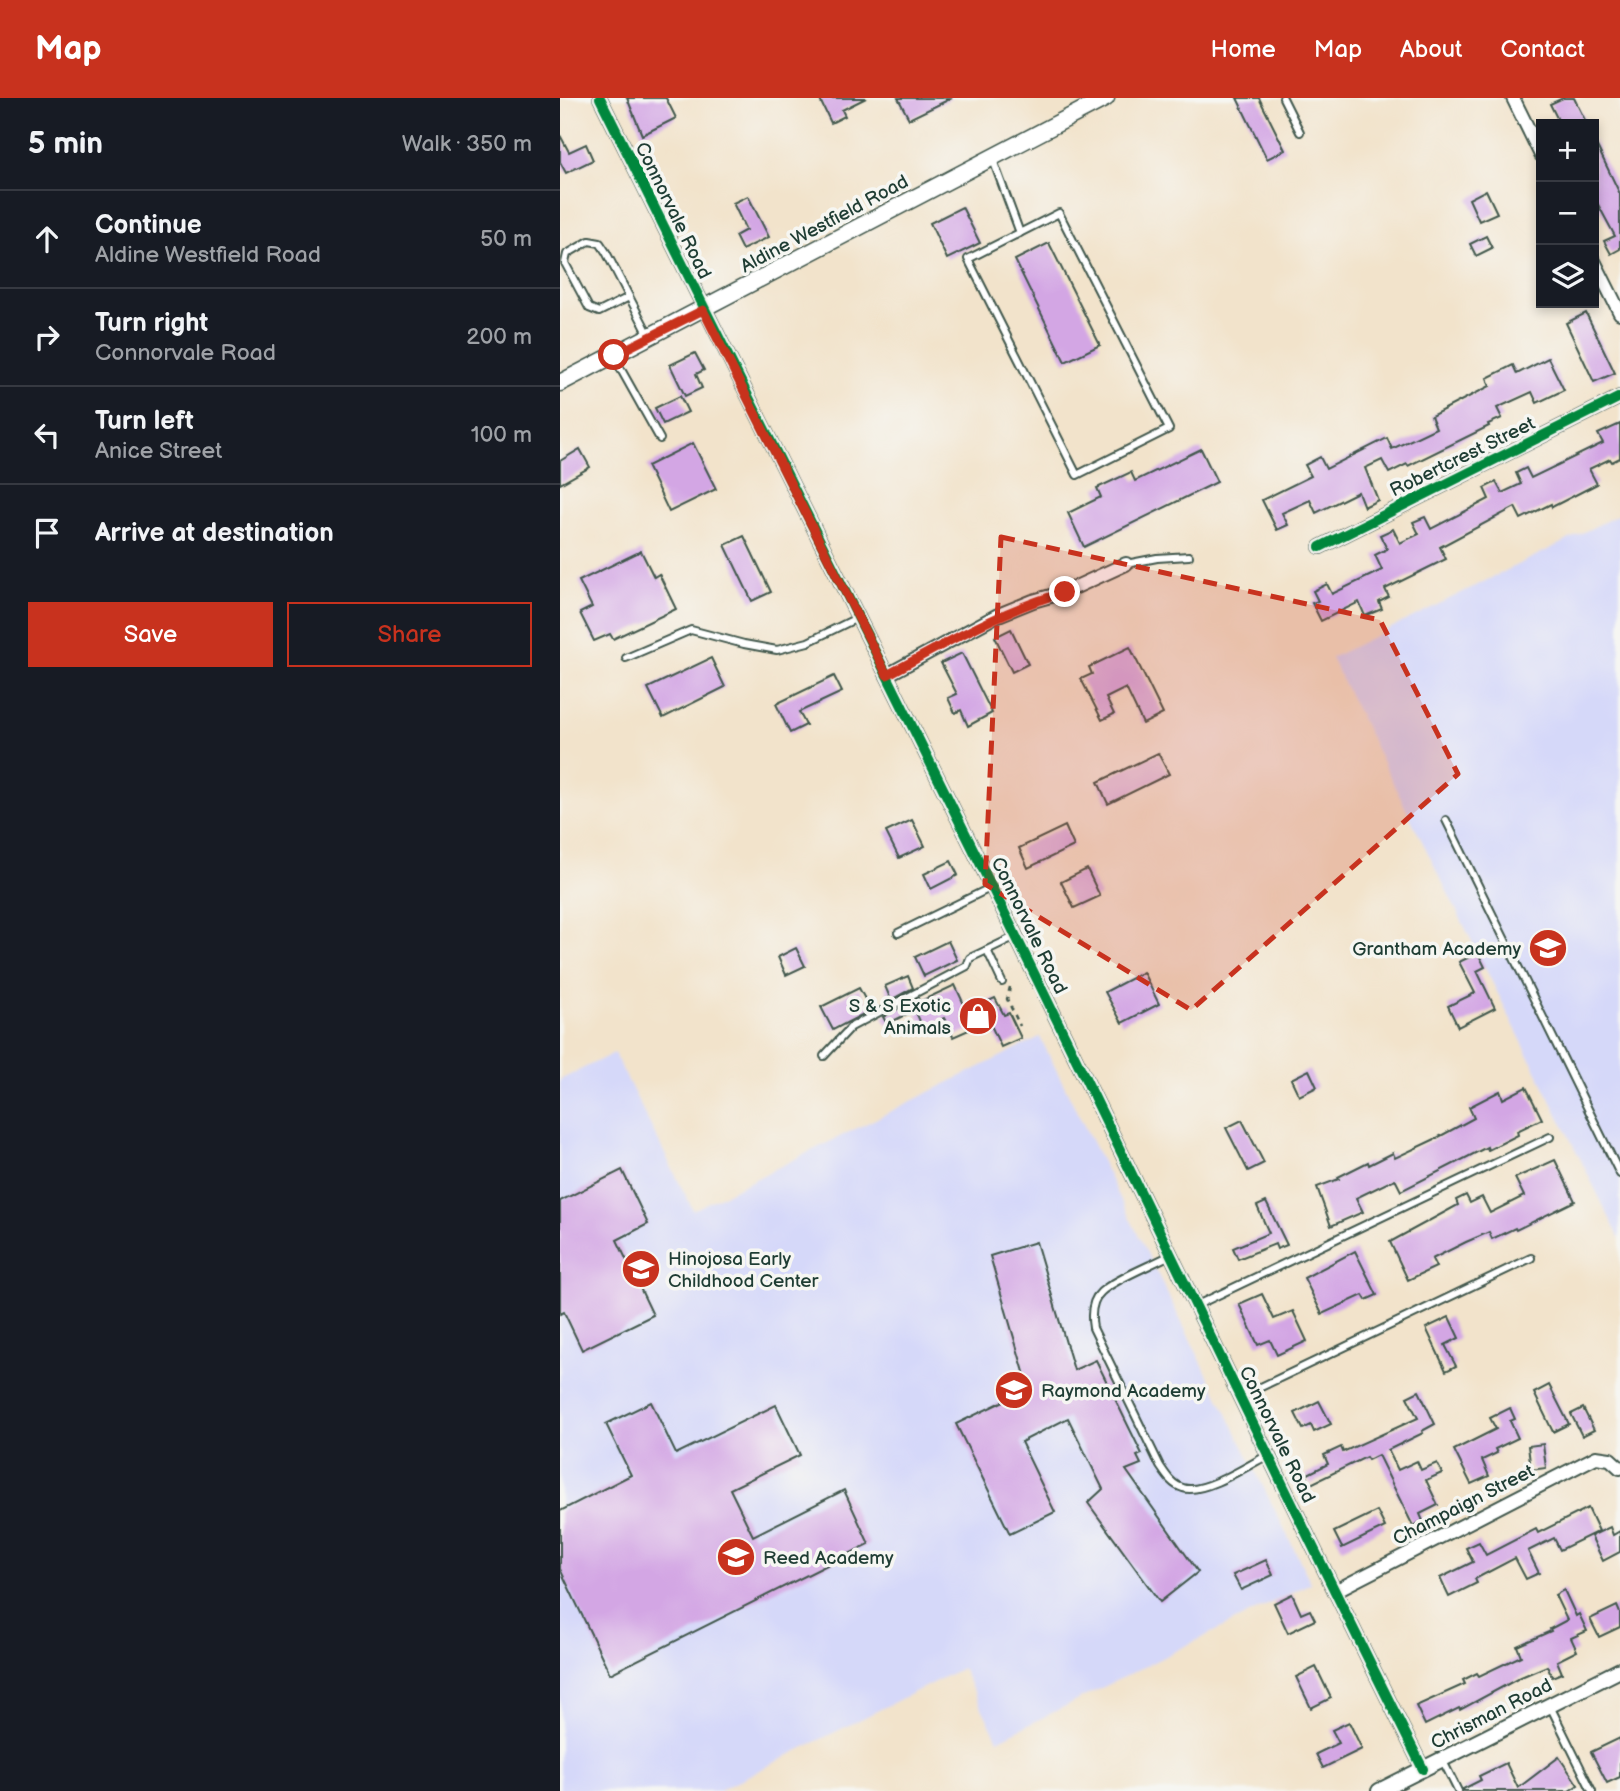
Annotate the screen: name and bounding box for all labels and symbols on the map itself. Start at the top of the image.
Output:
street label: Connorvale Road [630,138,716,283]
street label: Aldine Westfield Road [737,170,913,278]
route start [598,339,629,370]
street label: Robertcrest Street [1386,412,1539,502]
route end [1049,576,1080,607]
street label: Connorvale Road [986,853,1072,998]
school or university icon: Grantham Academy [1527,927,1569,969]
place label: Grantham Academy [1352,938,1521,961]
place label: S & S Exotic Animals [849,995,951,1040]
shop icon: S & S Exotic Animals [957,995,999,1037]
school or university icon: Hinojosa Early Childhood Center [620,1248,662,1290]
place label: Hinojosa Early Childhood Center [668,1248,820,1293]
street label: Connorvale Road [1234,1362,1320,1507]
school or university icon: Raymond Academy [993,1369,1035,1411]
place label: Raymond Academy [1041,1380,1206,1403]
street label: Champaign Street [1389,1460,1538,1551]
school or university icon: Reed Academy [715,1536,757,1578]
place label: Reed Academy [763,1547,894,1570]
street label: Chrisman Road [1427,1674,1556,1755]

